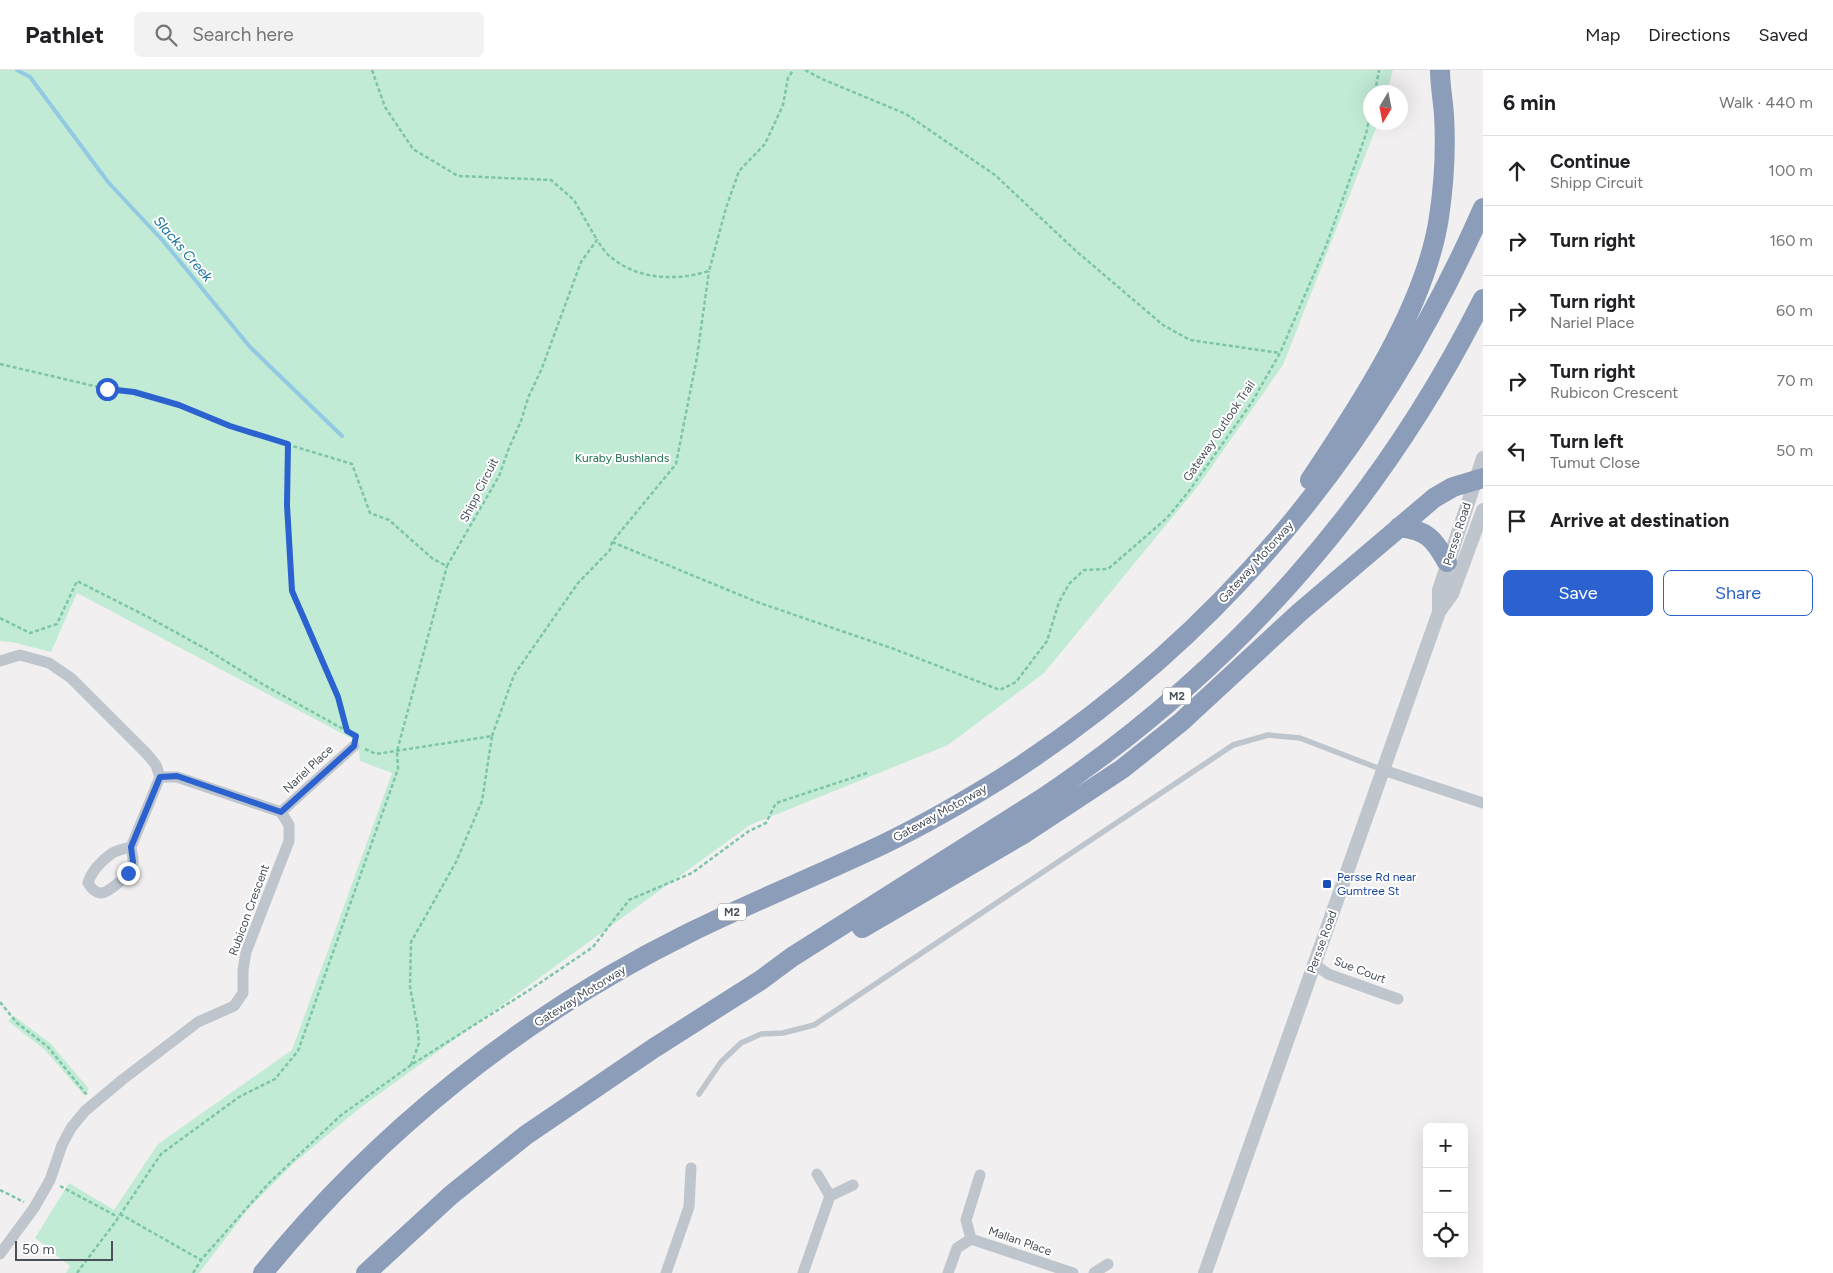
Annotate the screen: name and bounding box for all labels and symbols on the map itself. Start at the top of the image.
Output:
north arrow [1363,85,1408,130]
water label: Slacks Creek [150,213,217,286]
route start [96,378,119,401]
street label: Gateway Outlook Trail [1180,378,1258,484]
park label: Kuraby Bushlands [575,451,670,465]
street label: Shipp Circuit [457,455,501,524]
street label: Persse Road [1440,501,1474,567]
street label: Gateway Motorway [1216,518,1297,606]
road number: M2 [1163,688,1191,704]
street label: Nariel Place [280,742,336,796]
street label: Gateway Motorway [891,781,990,845]
route end [117,862,140,885]
street label: Rubicon Crescent [226,862,272,958]
place label: Persse Rd near Gumtree St [1337,870,1416,898]
marker: Persse Rd near Gumtree St [1321,878,1333,890]
road number: M2 [718,904,746,920]
street label: Persse Road [1304,909,1340,975]
street label: Sue Court [1332,954,1388,986]
street label: Gateway Motorway [532,962,629,1030]
street label: Mallan Place [986,1224,1054,1259]
scale bar [15,1238,112,1261]

